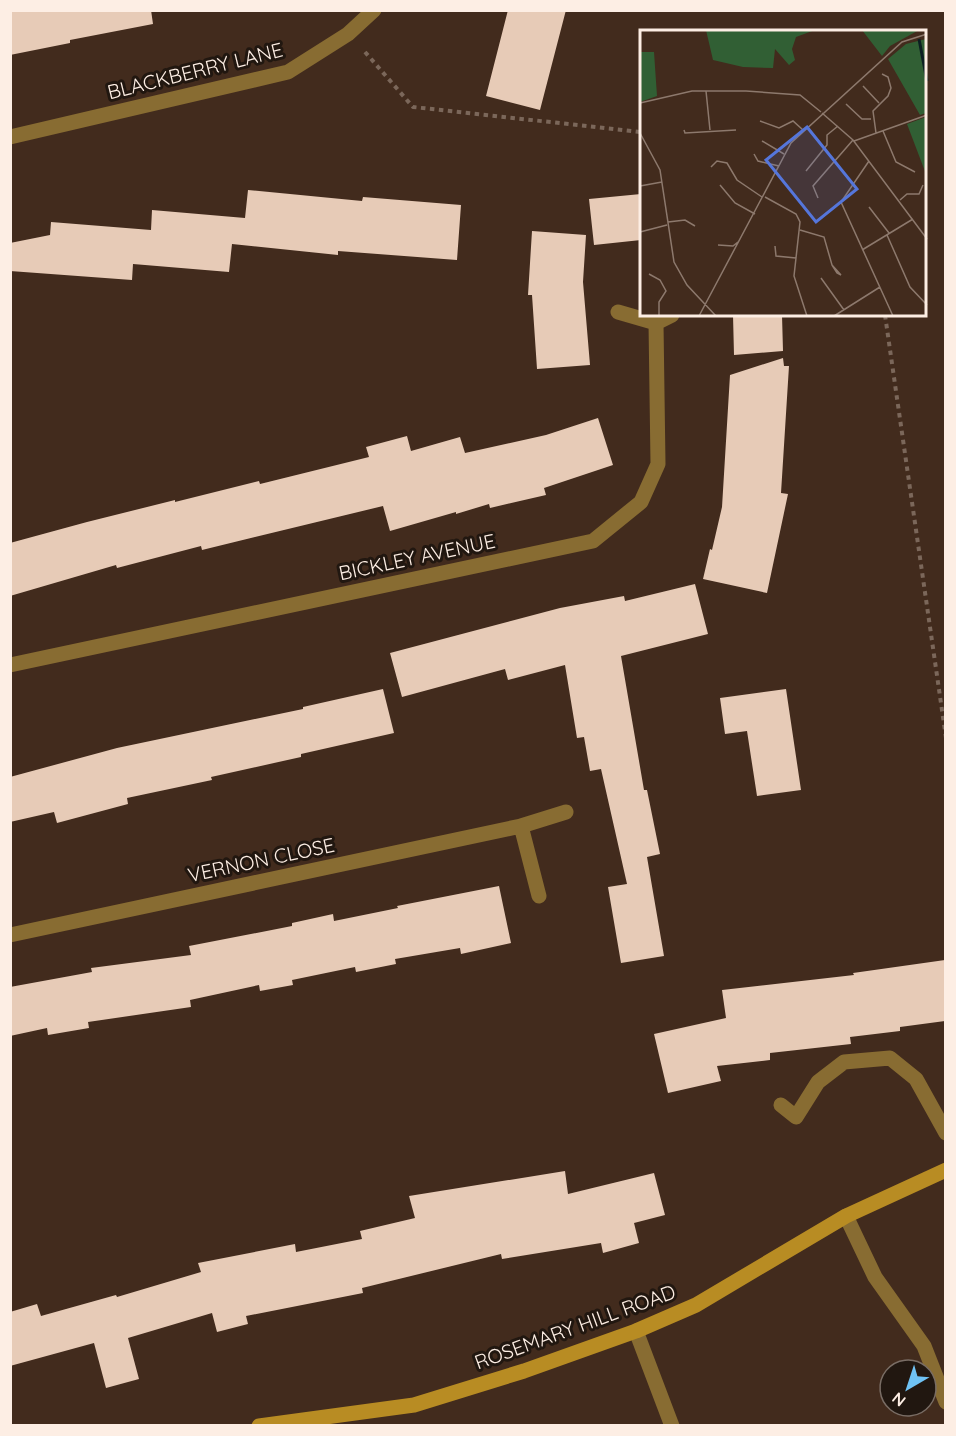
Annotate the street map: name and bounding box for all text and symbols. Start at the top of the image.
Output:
inset map [640,30,926,316]
street label: BLACKBERRY LANE [105,37,285,104]
street label: BICKLEY AVENUE [336,528,497,585]
street label: VERNON CLOSE [185,832,337,887]
street label: ROSEMARY HILL ROAD [471,1279,679,1375]
north arrow [878,1358,938,1418]
text: N [888,1388,909,1411]

